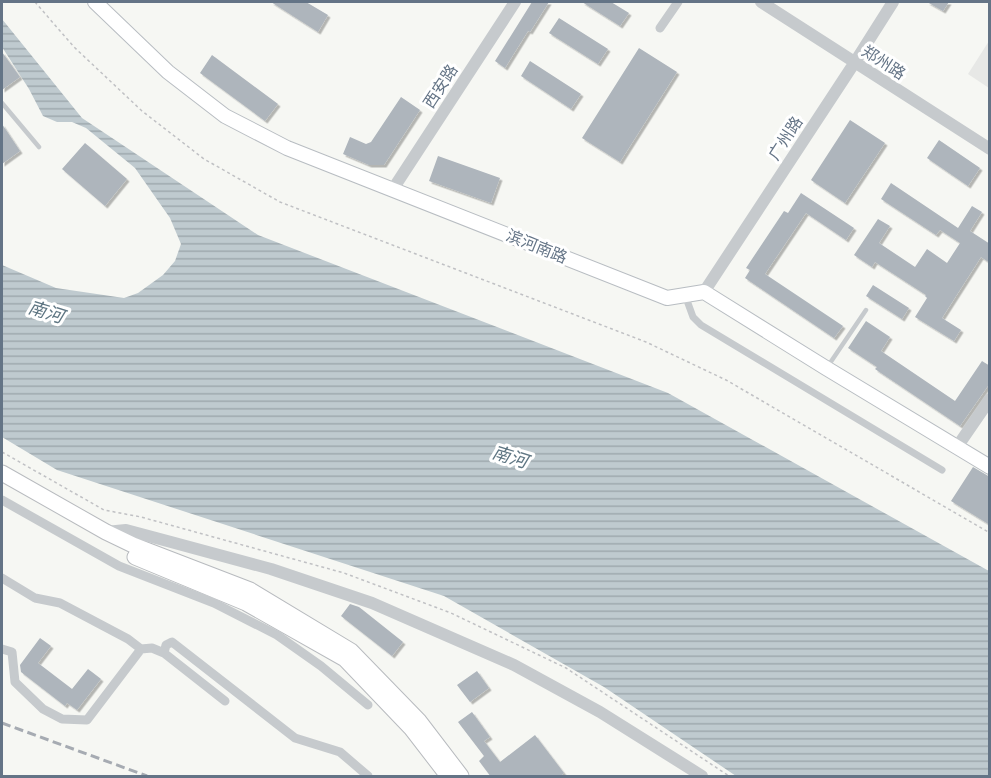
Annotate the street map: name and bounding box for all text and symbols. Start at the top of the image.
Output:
street label: 郑州路 [858,41,909,83]
street label: 西安路 [419,61,461,112]
street label: 广州路 [764,113,806,164]
street label: 滨河南路 [504,226,570,267]
water label: 南河 [26,296,69,329]
water label: 南河 [490,441,533,474]

